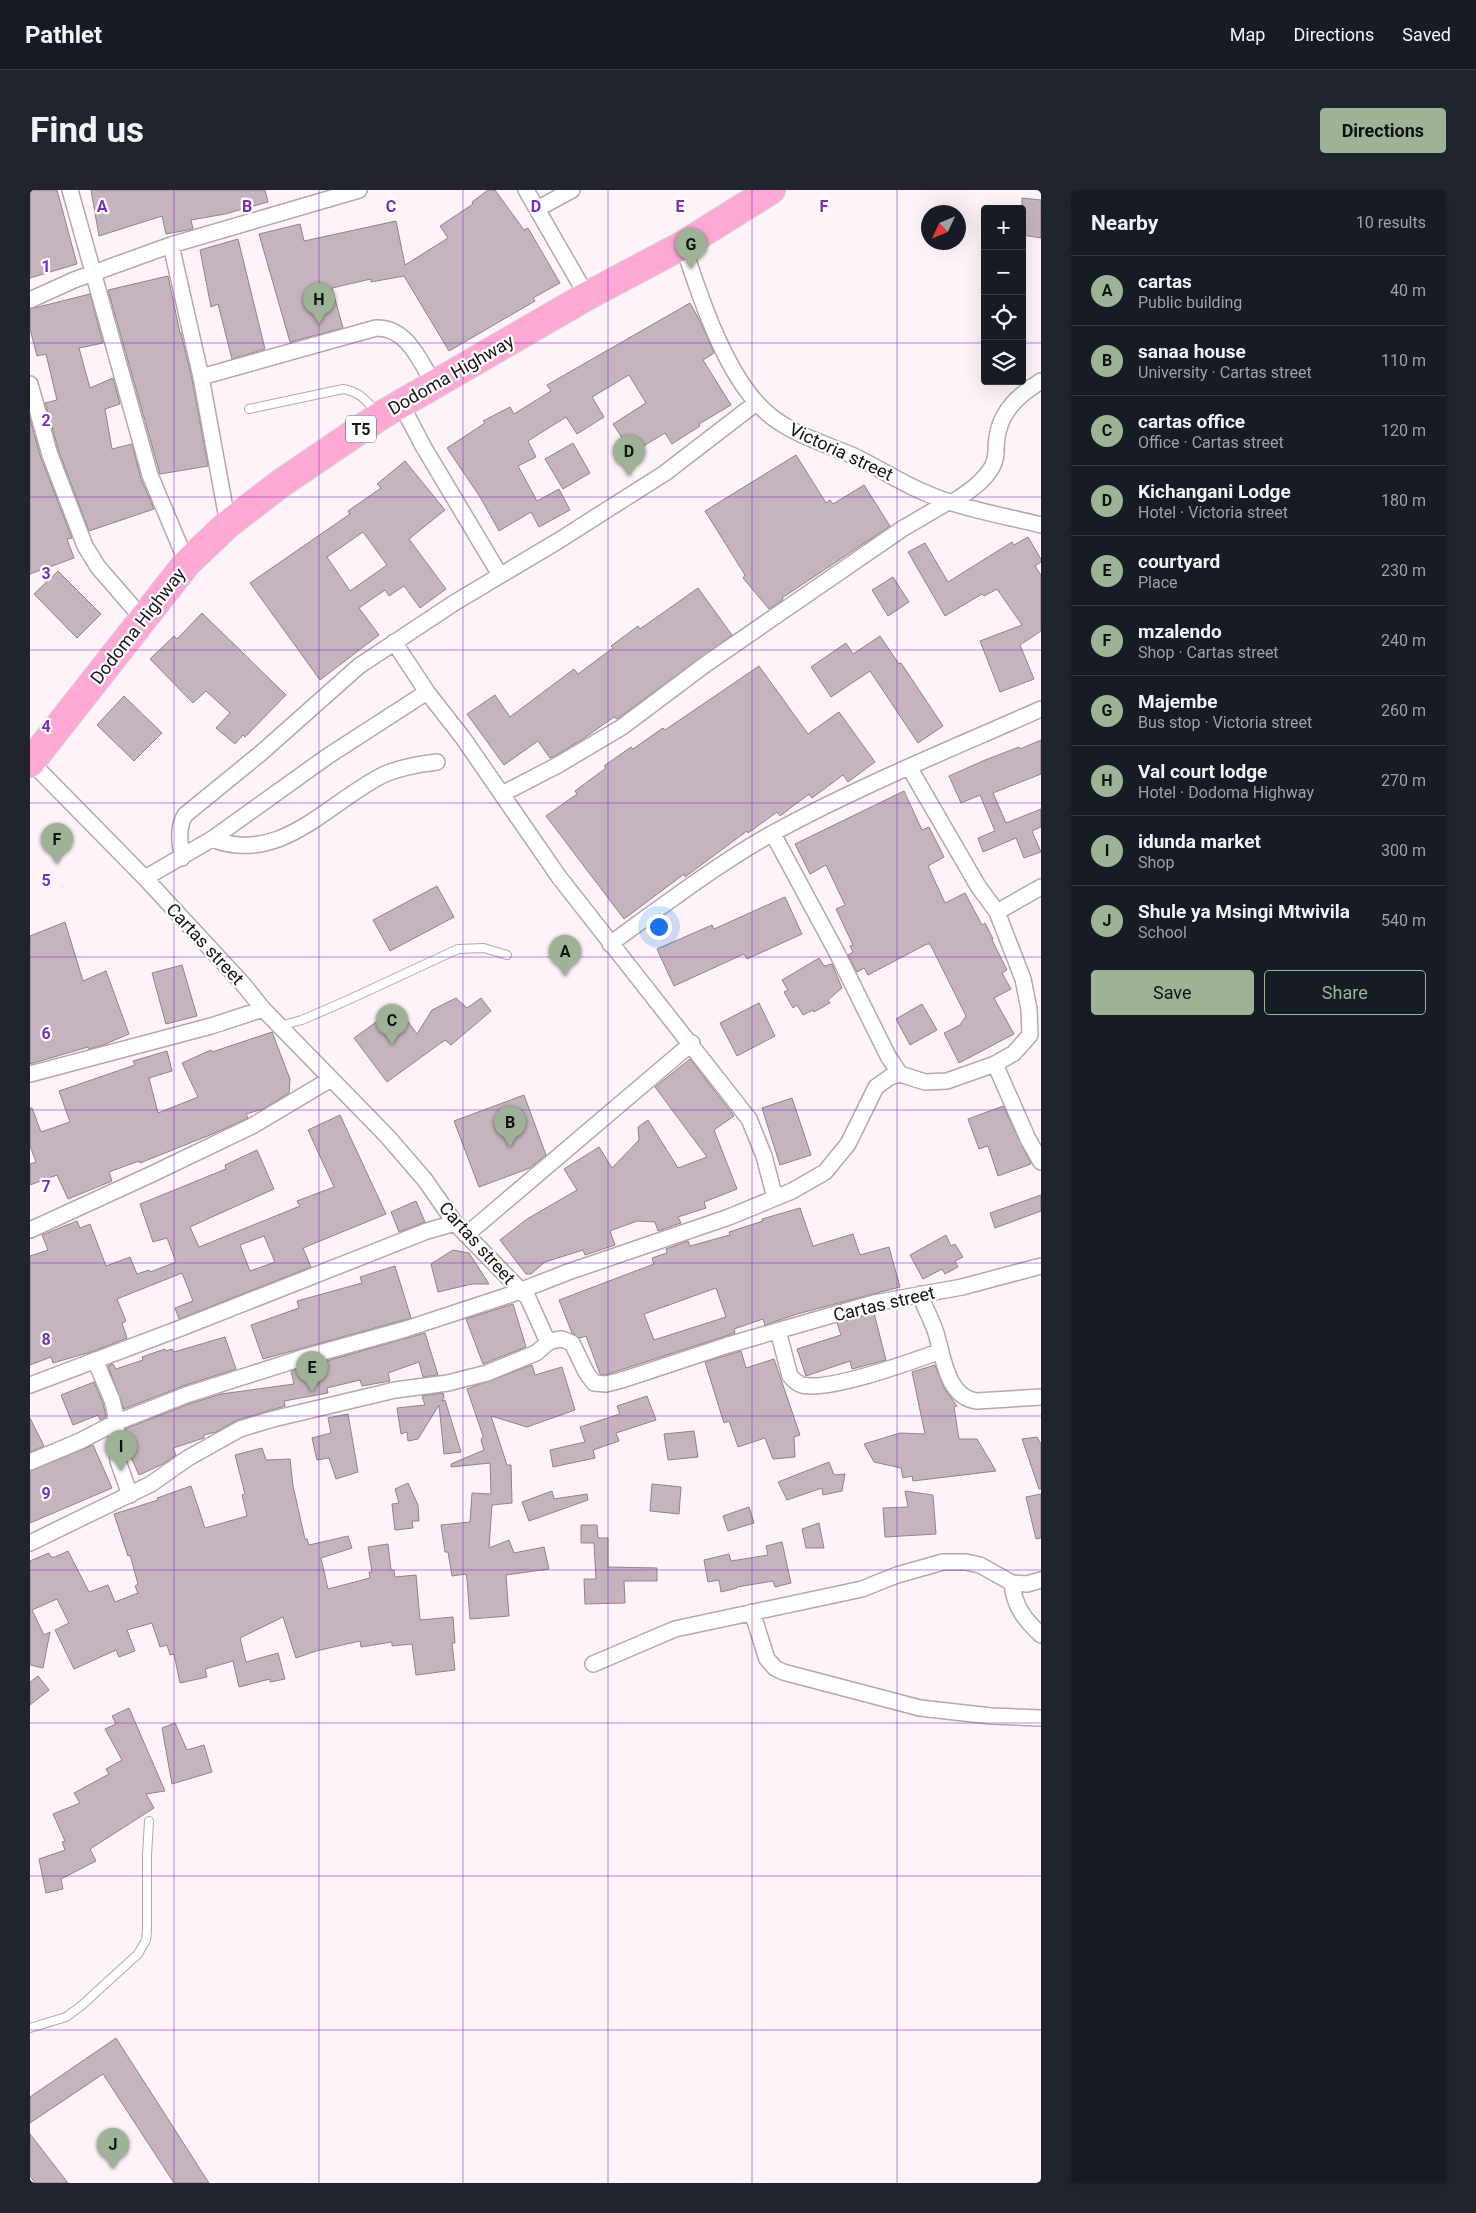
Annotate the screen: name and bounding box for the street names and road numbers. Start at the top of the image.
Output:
street label: Dodoma Highway [384,330,518,419]
road number: T5 [346,415,376,442]
street label: Victoria street [786,418,897,485]
street label: Dodoma Highway [86,563,190,688]
street label: Cartas street [162,899,248,989]
street label: Cartas street [435,1197,520,1288]
street label: Cartas street [831,1282,937,1325]

